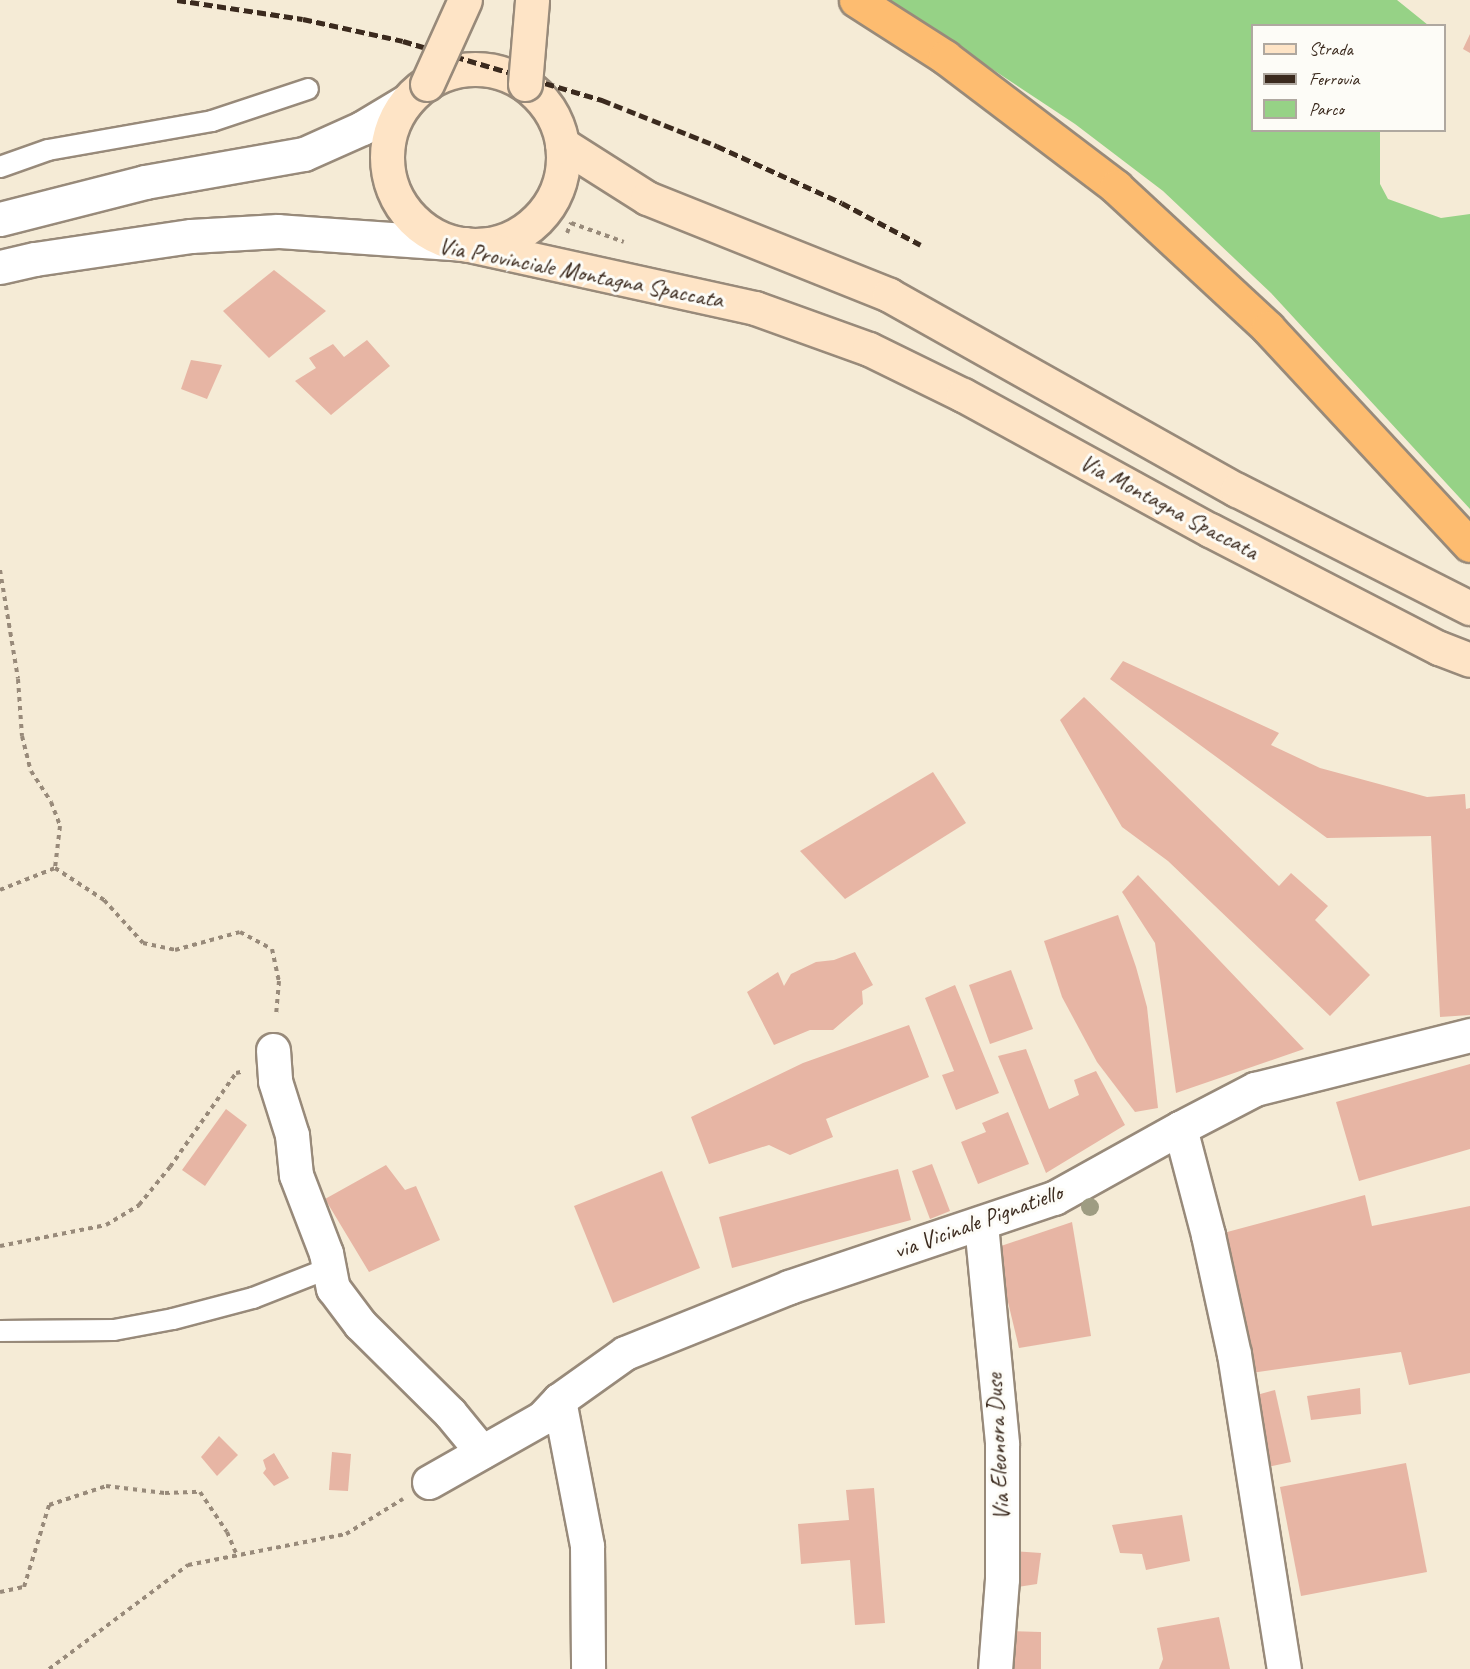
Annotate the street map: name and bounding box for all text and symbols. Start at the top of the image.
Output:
legend [1251,24,1446,132]
text: Strada [1309,38,1353,60]
text: Ferrovia [1309,68,1359,90]
text: Parco [1309,98,1344,120]
street label: Via Provinciale Montagna Spaccata [436,231,726,315]
street label: Via Montagna Spaccata [1075,448,1263,566]
street label: via Vicinale Pignatiello [890,1178,1066,1266]
street label: Via Eleonora Duse [980,1373,1016,1521]

